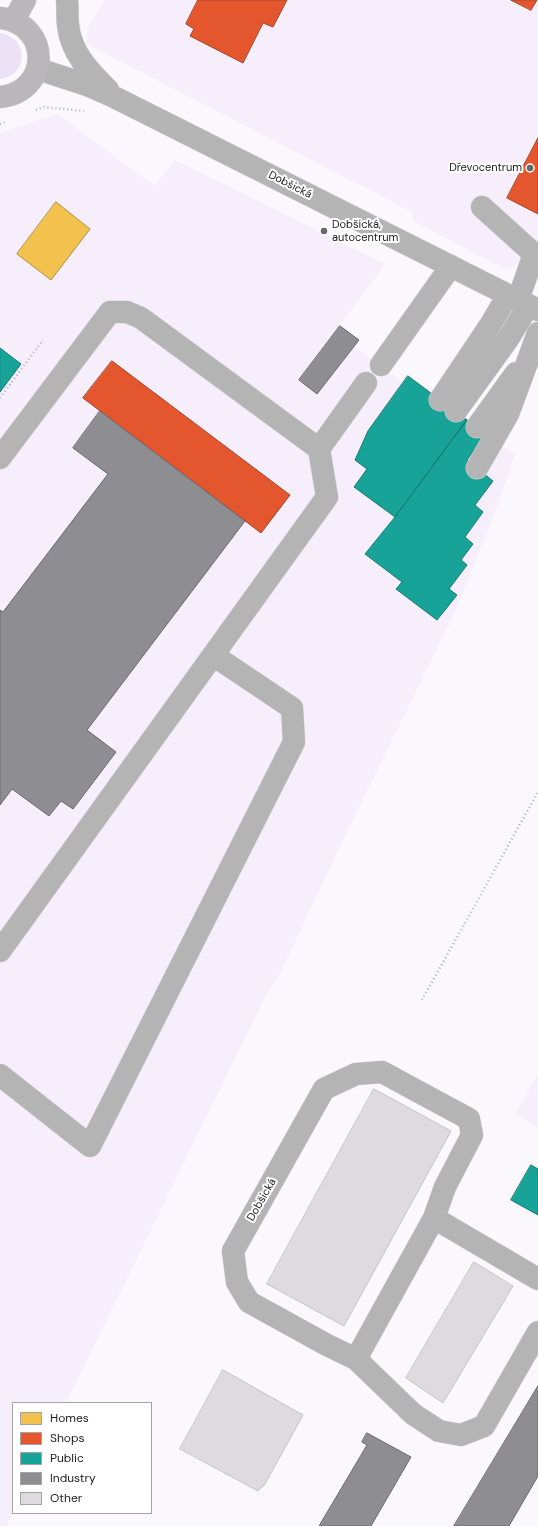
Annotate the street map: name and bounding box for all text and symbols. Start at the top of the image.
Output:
place label: Dřevocentrum [449,161,522,175]
marker: Dřevocentrum [525,163,535,173]
street label: Dobšická [266,168,314,202]
place label: Dobšická, autocentrum [332,218,398,244]
marker: Dobšická, autocentrum [319,226,329,236]
street label: Dobšická [245,1176,279,1224]
legend [12,1402,152,1514]
text: Homes [50,1410,89,1426]
text: Shops [50,1430,85,1446]
text: Public [50,1450,84,1466]
text: Industry [50,1470,96,1486]
text: Other [50,1490,82,1506]

